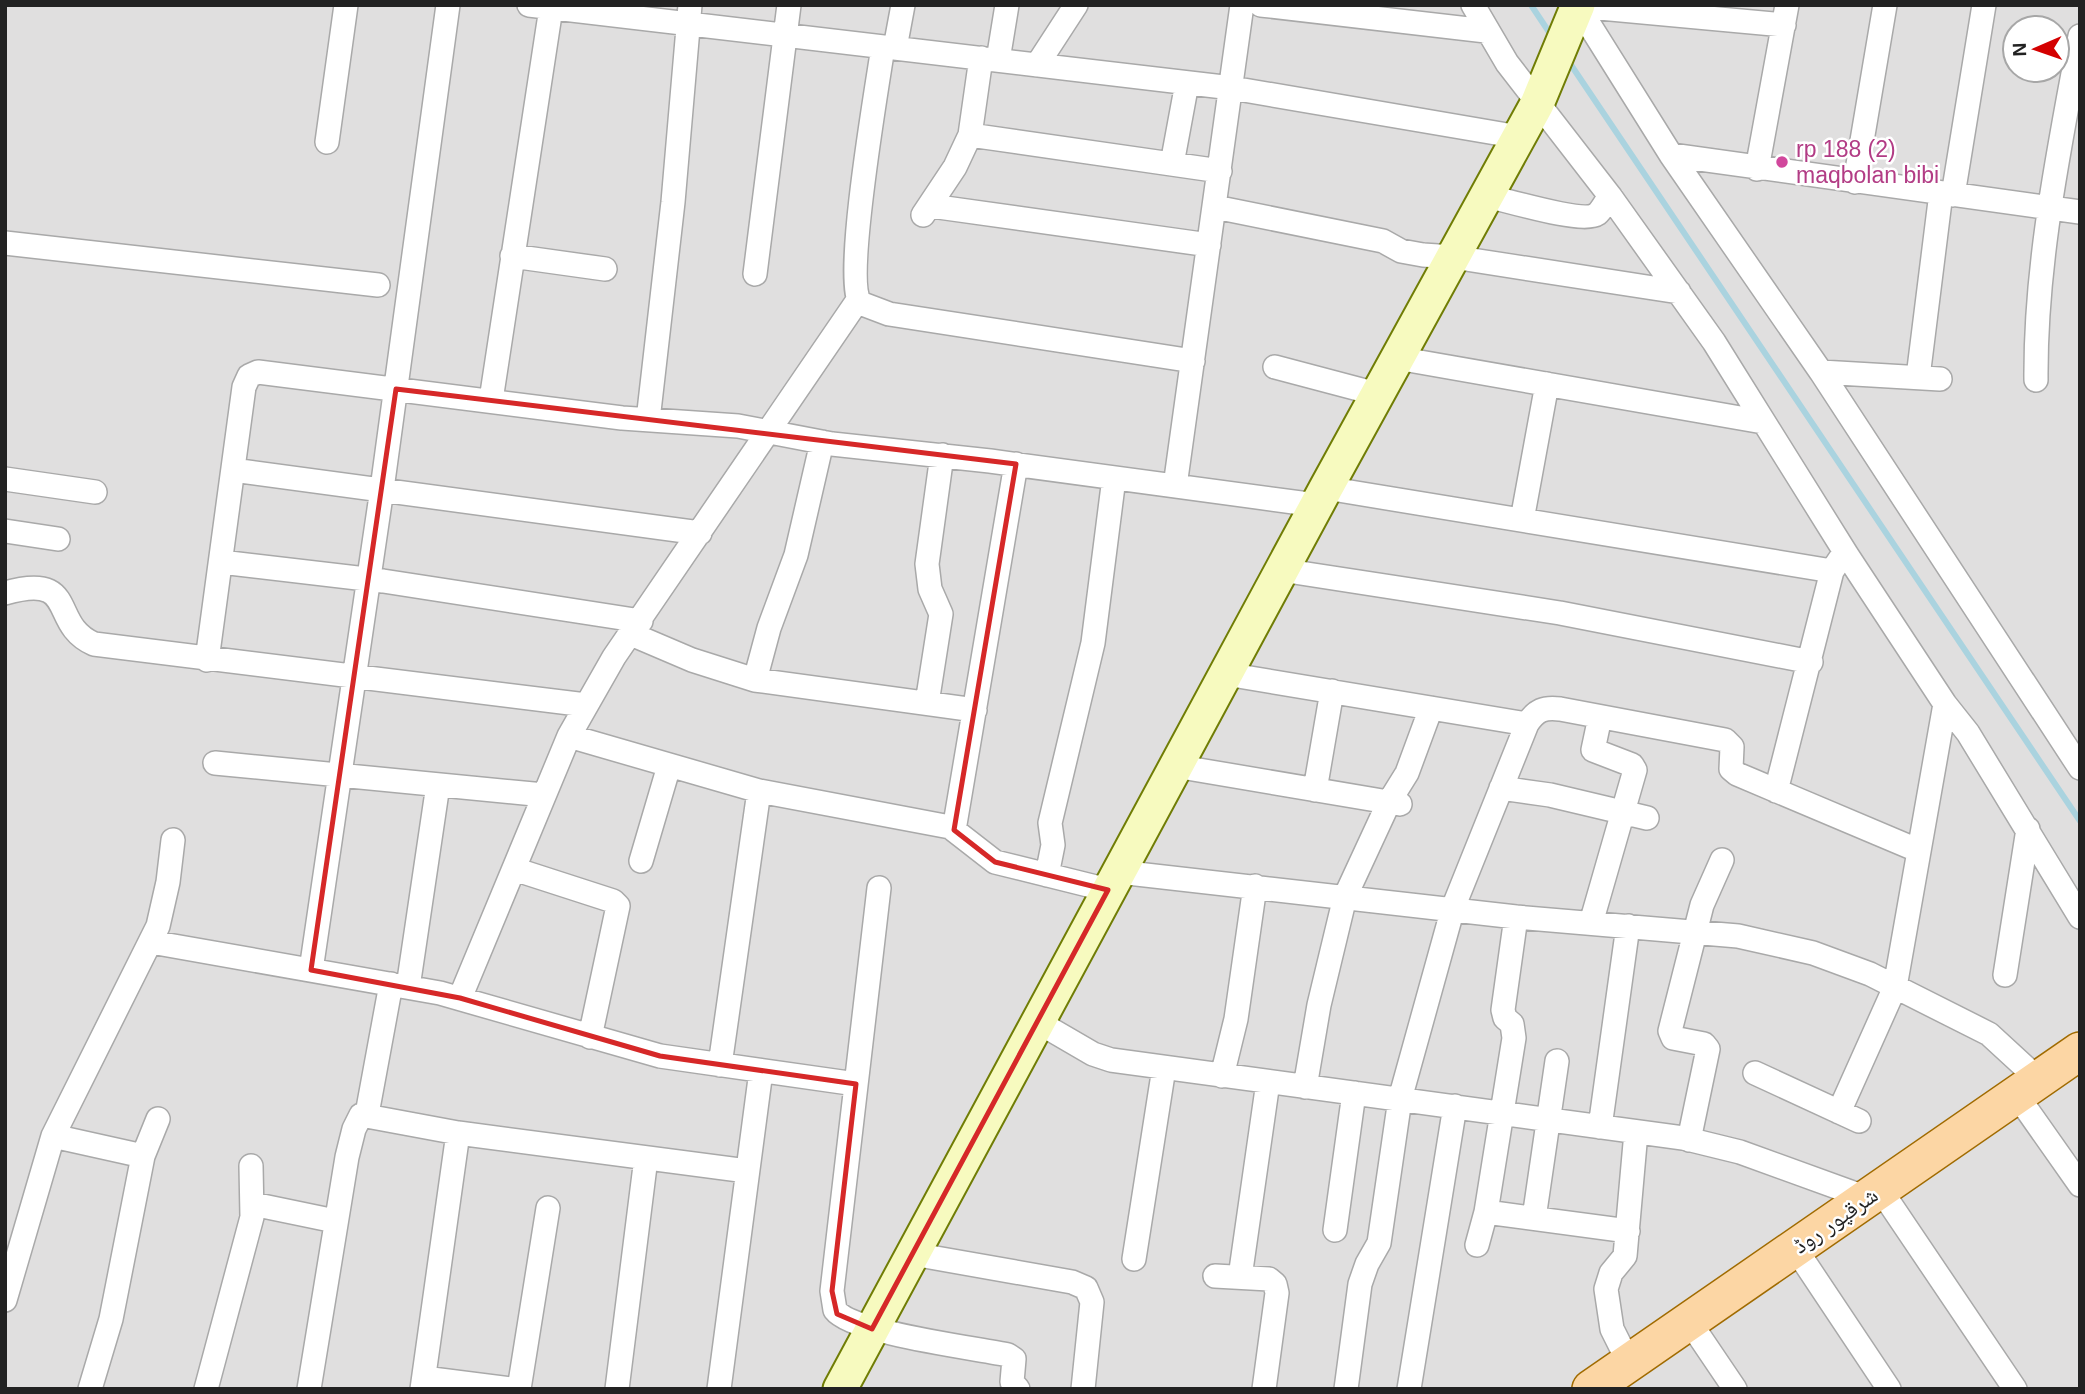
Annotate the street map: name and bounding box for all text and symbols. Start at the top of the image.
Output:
north arrow [2001,14,2071,84]
text: N [2009,42,2030,57]
place label: rp 188 (2) maqbolan bibi [1796,136,1939,188]
marker: rp 188 (2) maqbolan bibi [1774,154,1790,170]
street label: شرقپور روڈ [1788,1181,1883,1260]

